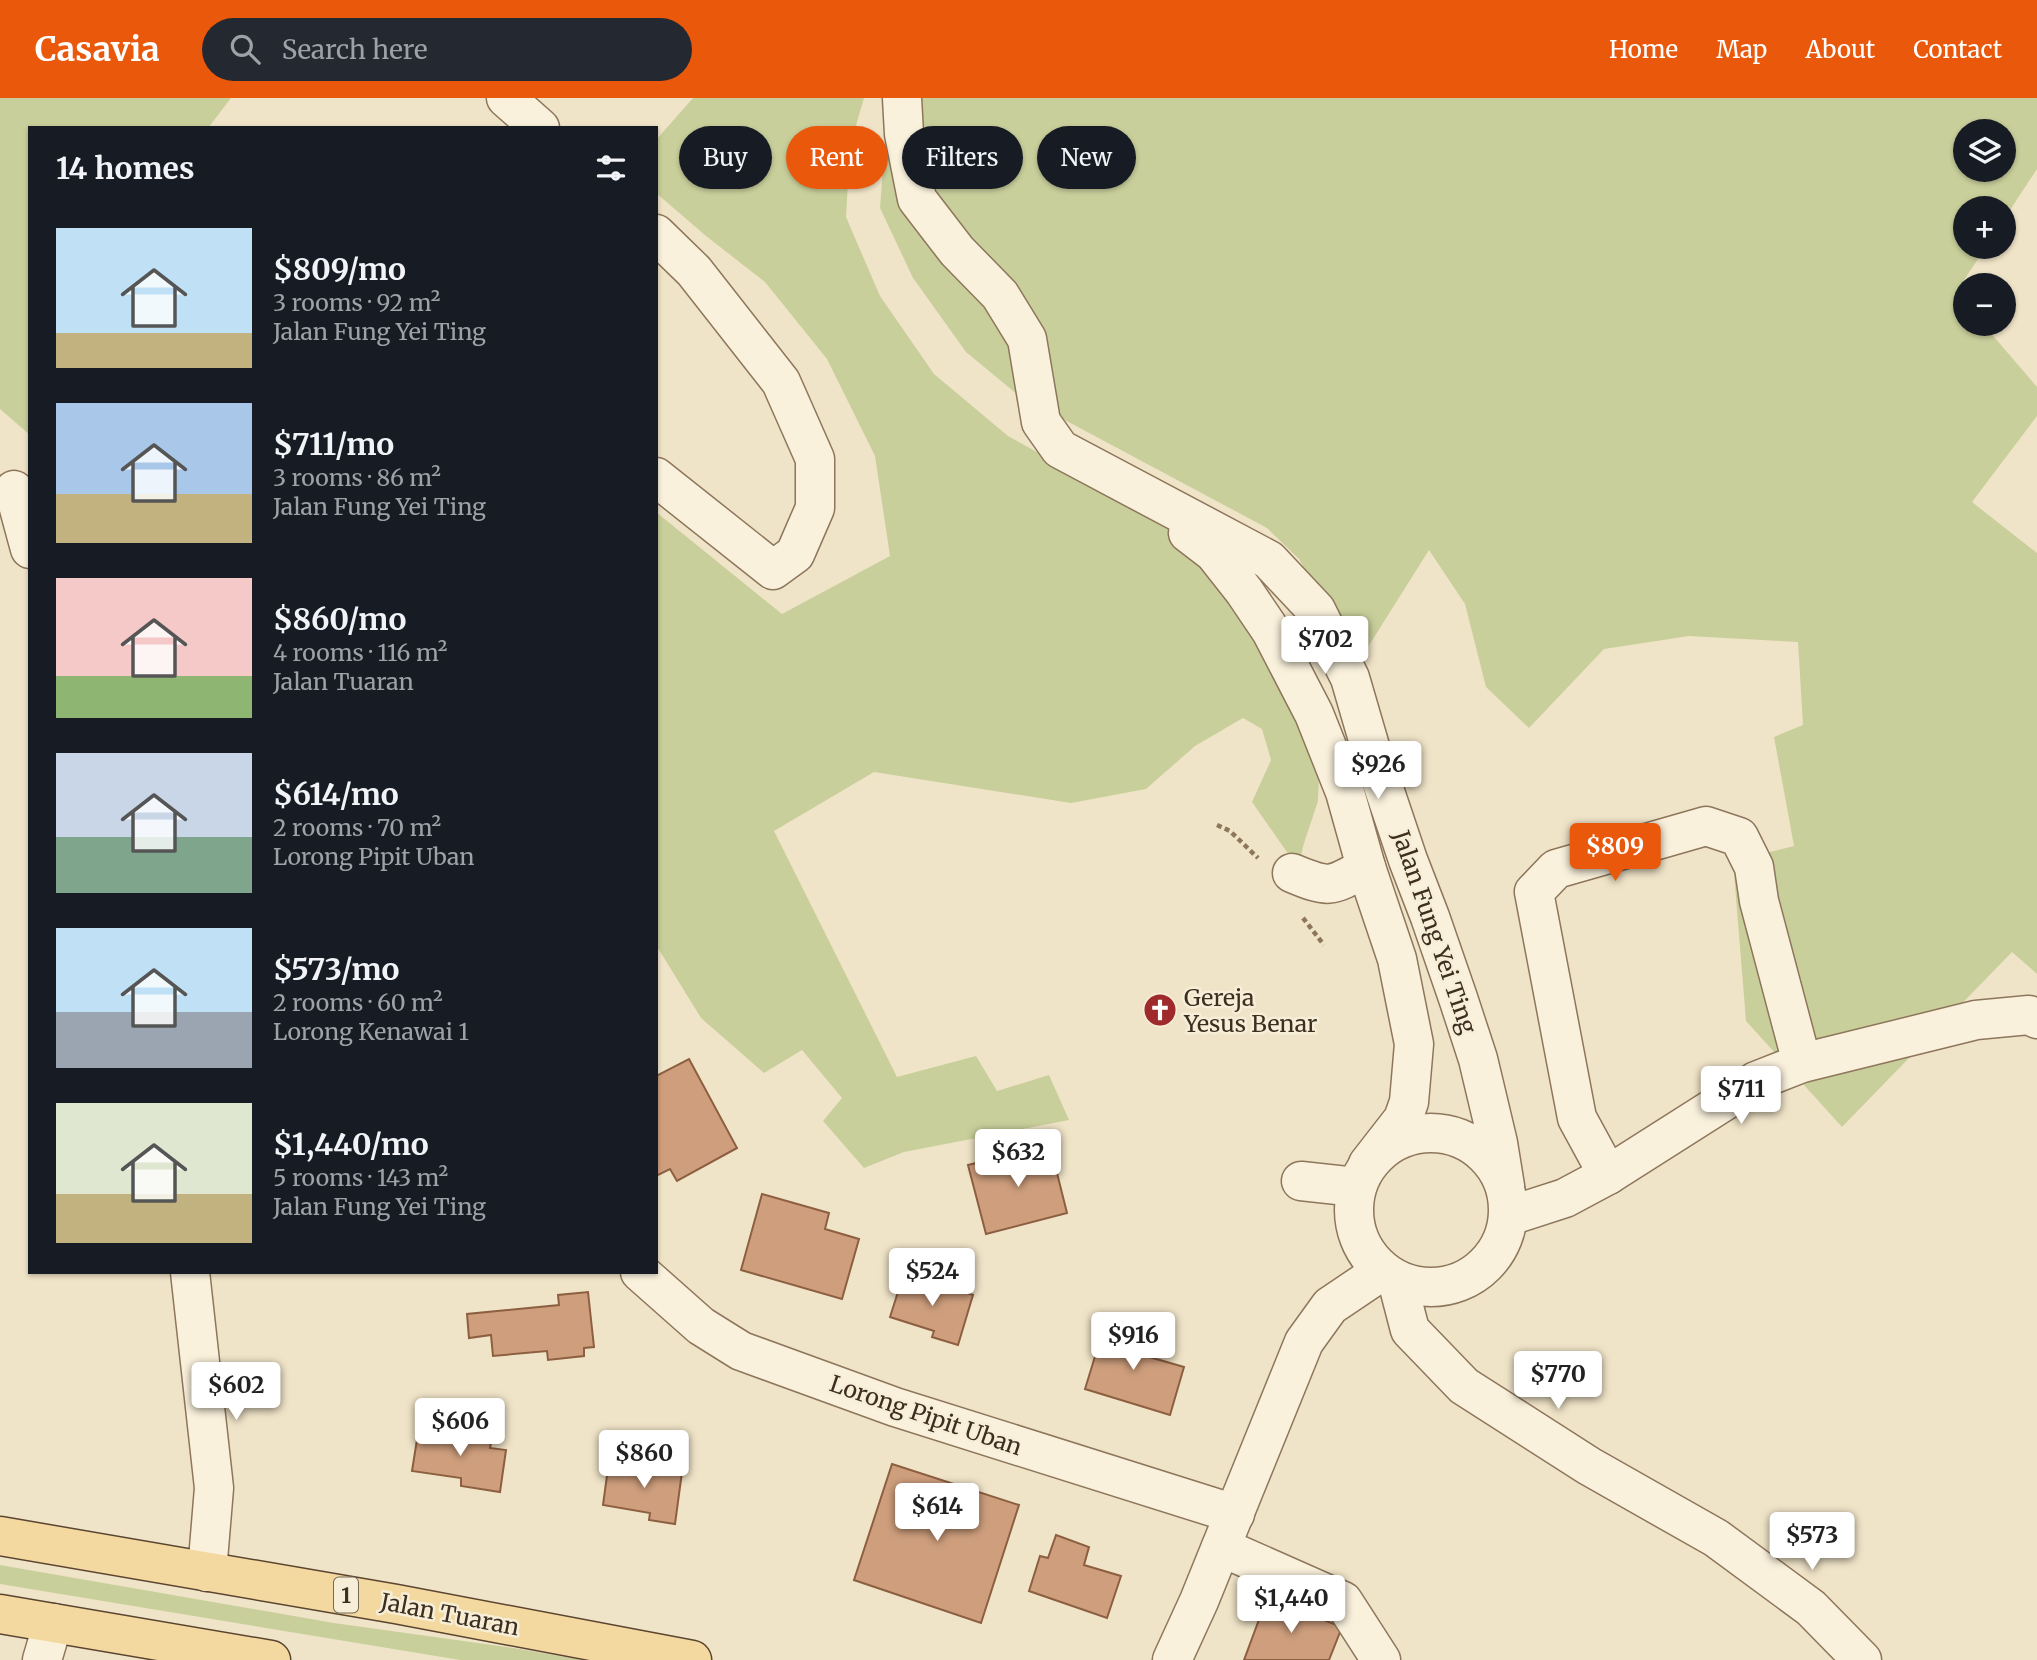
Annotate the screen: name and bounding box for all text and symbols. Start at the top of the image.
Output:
search box [202,18,692,81]
text: Casavia [35,29,160,70]
icon: search [226,30,264,68]
text: Search here [282,33,427,66]
text: Home [1609,34,1678,65]
text: Map [1716,34,1767,65]
text: About [1805,34,1875,65]
text: Contact [1913,34,2002,65]
map controls [1953,119,2016,336]
button: layers [1953,119,2016,182]
chip: Buy [679,126,772,189]
chip: Rent [786,126,888,189]
chip: Filters [902,126,1023,189]
chip: New [1037,126,1136,189]
text: 14 homes [56,149,194,187]
icon: filters [592,149,630,187]
button: + [1953,196,2016,259]
text: $809/mo [273,250,406,288]
icon: home [112,256,196,340]
button: − [1953,273,2016,336]
text: 3 rooms · 92 m² [273,288,440,317]
text: Jalan Fung Yei Ting [273,317,486,346]
text: $711/mo [273,425,394,463]
icon: home [112,431,196,515]
text: 3 rooms · 86 m² [273,463,441,492]
text: Jalan Fung Yei Ting [273,492,486,521]
text: $860/mo [273,600,406,638]
icon: home [112,606,196,690]
pin: $702 [1284,616,1366,676]
text: $702 [1297,624,1353,653]
text: 4 rooms · 116 m² [273,638,448,667]
text: Jalan Tuaran [273,667,414,696]
pin: $926 [1337,742,1419,801]
text: $926 [1350,749,1406,778]
text: $614/mo [273,775,399,813]
icon: home [112,781,196,865]
text: 2 rooms · 70 m² [273,813,441,842]
pin: $809 [1574,824,1656,883]
street label: Jalan Fung Yei Ting [1386,826,1483,1037]
text: $809 [1586,831,1644,860]
text: Lorong Pipit Uban [273,842,475,871]
text: $573/mo [273,950,400,988]
icon: home [112,956,196,1040]
place label: Gereja Yesus Benar [1183,983,1317,1038]
text: 2 rooms · 60 m² [273,988,443,1017]
church icon: Gereja Yesus Benar [1141,991,1179,1029]
text: Lorong Kenawai 1 [273,1017,469,1046]
pin: $711 [1700,1066,1782,1126]
text: $711 [1717,1074,1765,1103]
text: $1,440/mo [273,1125,429,1163]
pin: $632 [977,1130,1059,1189]
icon: home [112,1131,196,1215]
text: $632 [991,1137,1045,1166]
text: 5 rooms · 143 m² [273,1163,448,1192]
text: Jalan Fung Yei Ting [273,1192,486,1221]
pin: $524 [891,1248,973,1308]
text: $524 [905,1256,959,1285]
pin: $916 [1092,1312,1174,1372]
text: $916 [1107,1320,1159,1349]
pin: $770 [1517,1352,1599,1411]
text: $770 [1530,1359,1586,1388]
pin: $602 [195,1362,277,1422]
street label: Lorong Pipit Uban [826,1368,1026,1462]
text: $602 [207,1370,265,1399]
pin: $606 [419,1398,501,1458]
text: $606 [431,1406,489,1435]
pin: $860 [603,1430,685,1490]
text: $860 [615,1438,673,1467]
pin: $614 [896,1484,978,1543]
text: $614 [911,1491,963,1520]
pin: $573 [1771,1512,1853,1572]
text: $573 [1786,1520,1838,1549]
pin: $1,440 [1234,1576,1348,1635]
road number: 1 [334,1578,358,1612]
text: $1,440 [1253,1583,1329,1612]
street label: Jalan Tuaran [377,1586,522,1642]

